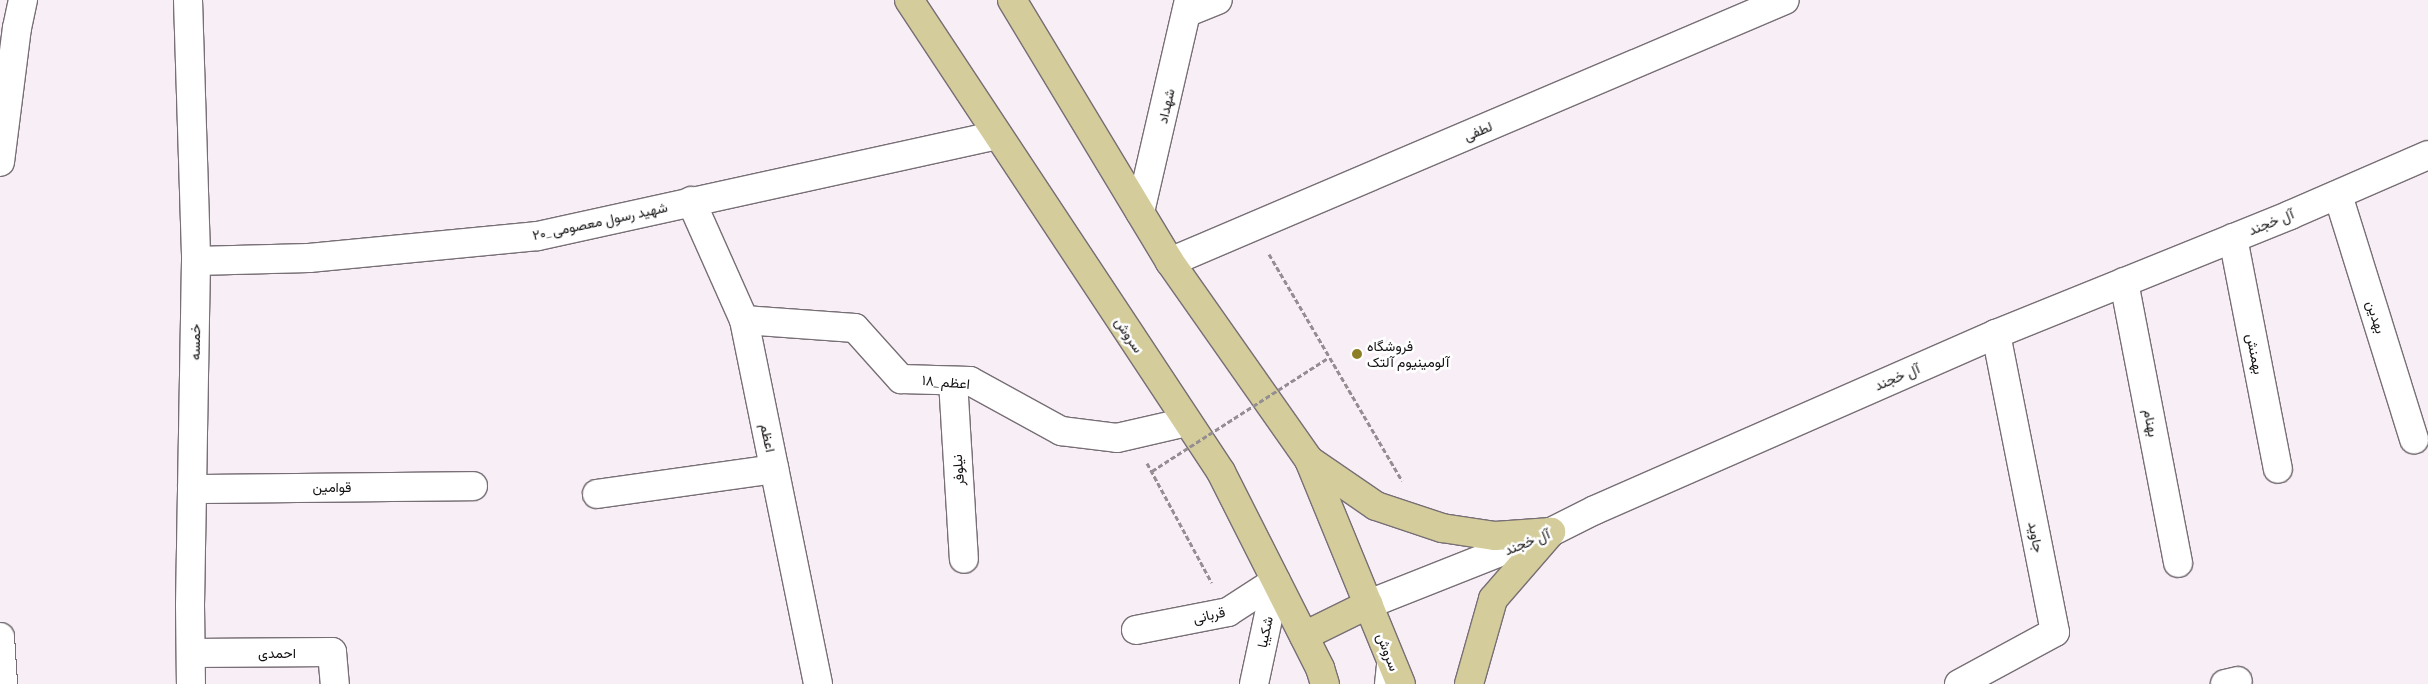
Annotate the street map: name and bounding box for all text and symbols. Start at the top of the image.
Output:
street label: شهداد [1154,87,1178,125]
street label: لطفی [1461,117,1495,145]
street label: ۲۰_شهید رسول معصومی [531,198,669,244]
street label: آل خجند [2246,205,2296,239]
street label: بهدین [2363,299,2389,335]
street label: سروش [1111,314,1147,356]
street label: خمسه [186,324,204,360]
street label: بهمنش [2243,332,2267,376]
place label: فروشگاه آلومینیوم آلتک [1367,338,1449,371]
marker: فروشگاه آلومینیوم آلتک [1351,348,1363,360]
street label: آل خجند [1872,360,1922,394]
street label: ۱۸_اعظم [921,372,971,392]
street label: بهنام [2140,408,2162,438]
street label: اعظم [757,422,779,454]
street label: نیلوفر [949,454,967,486]
street label: قوامین [313,479,351,495]
street label: جاوید [2025,520,2047,554]
street label: آل خجند [1502,525,1552,559]
street label: قربانی [1191,603,1227,627]
street label: شکیبا [1253,615,1277,649]
street label: سروش [1373,631,1403,673]
street label: احمدی [258,645,296,661]

